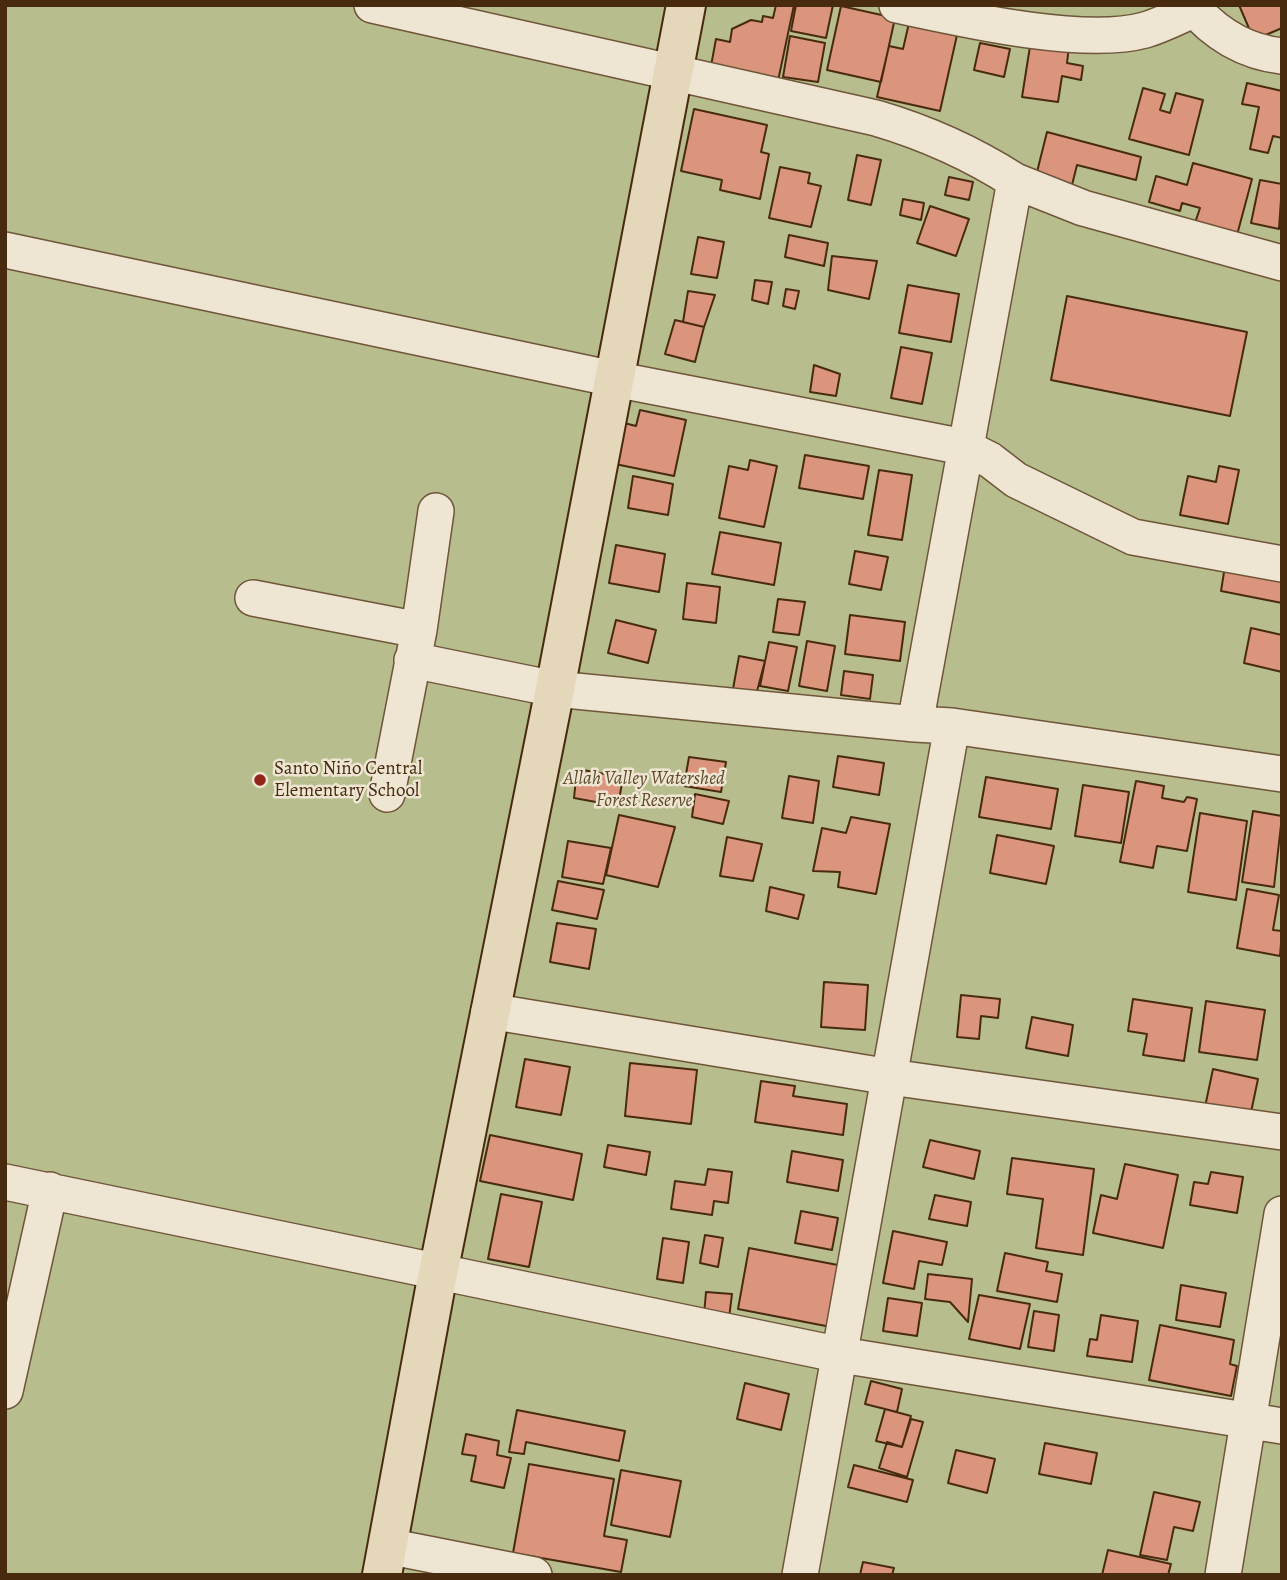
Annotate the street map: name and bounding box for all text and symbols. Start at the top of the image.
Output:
place label: Santo Niño Central Elementary School [274,758,422,802]
park label: Allah Valley Watershed Forest Reserve [563,768,725,812]
marker: Santo Niño Central Elementary School [252,772,268,788]

